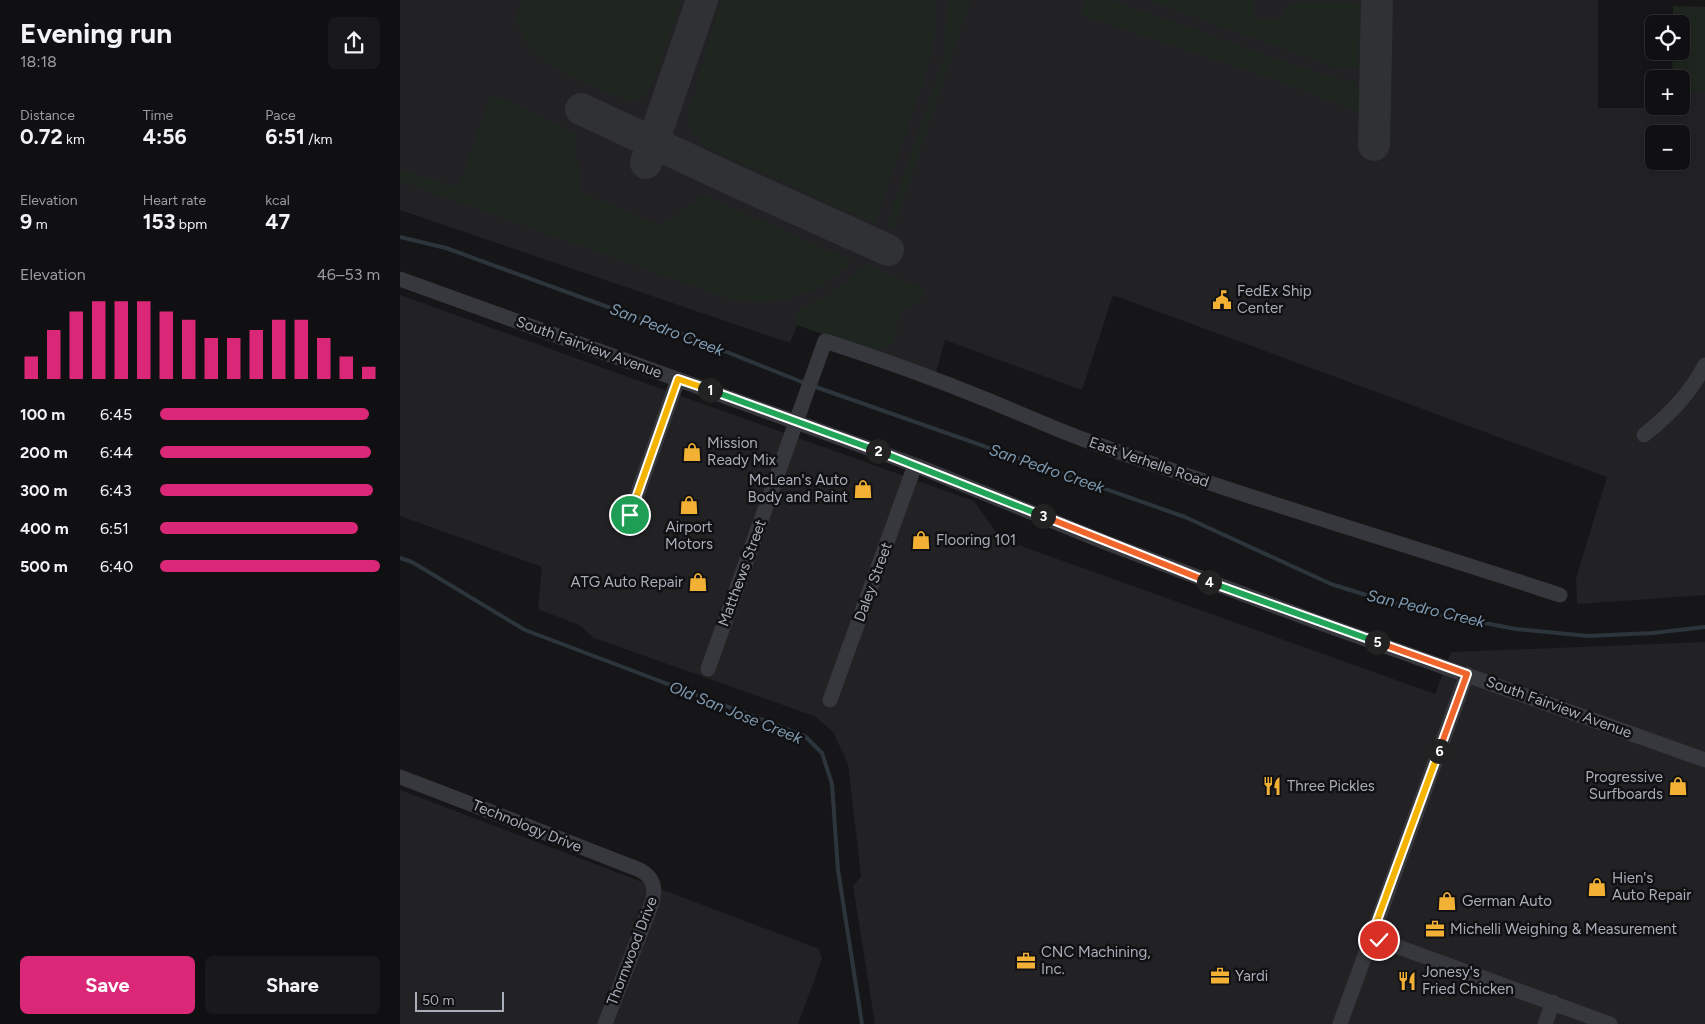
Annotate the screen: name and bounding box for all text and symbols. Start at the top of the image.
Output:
map controls [1645,15,1690,170]
button: locate [1645,15,1690,60]
text: Evening run [20,16,172,50]
button: share [328,17,380,69]
text: 18:18 [20,52,57,71]
button: + [1645,70,1690,115]
text: Distance [20,107,75,124]
text: Time [143,107,173,124]
text: Pace [265,107,296,124]
text: 0.72 [20,124,63,149]
text: 4:56 [143,124,187,149]
text: 6:51 [265,124,305,149]
button: − [1645,125,1690,170]
text: km [63,131,85,148]
text: /km [305,131,333,148]
text: Elevation [20,192,78,209]
text: Heart rate [143,192,206,209]
text: kcal [265,192,290,209]
text: 9 [20,209,32,234]
text: 153 [143,209,175,234]
text: 47 [265,209,290,234]
text: m [32,216,48,233]
text: bpm [175,216,207,233]
text: Elevation [20,265,86,284]
text: 46–53 m [317,265,380,284]
place label: FedEx Ship Center [1237,282,1312,317]
public building icon: FedEx Ship Center [1211,289,1233,311]
water label: San Pedro Creek [607,299,728,360]
street label: South Fairview Avenue [514,312,664,382]
pin: 1 [698,378,722,402]
text: 1 [708,382,713,399]
text: 100 m [20,405,65,424]
text: 6:45 [100,405,132,424]
street label: East Verhelle Road [1087,433,1211,491]
place label: Mission Ready Mix [707,434,776,469]
pin: 2 [866,438,890,464]
water label: San Pedro Creek [987,440,1108,497]
shop icon: Mission Ready Mix [681,441,703,463]
text: 200 m [20,443,68,462]
text: 6:44 [100,443,133,462]
text: 2 [874,443,883,460]
place label: McLean's Auto Body and Paint [748,471,848,506]
shop icon: McLean's Auto Body and Paint [852,478,874,500]
text: 300 m [20,481,67,500]
text: 6:43 [100,481,132,500]
pin [609,494,651,536]
shop icon: Airport Motors [678,494,700,516]
icon: arrive [616,501,644,529]
pin: 3 [1030,504,1056,528]
text: 3 [1040,508,1047,525]
street label: Matthews Street [714,517,770,629]
place label: Airport Motors [665,518,713,553]
text: 400 m [20,519,69,538]
text: 6:51 [100,519,129,538]
shop icon: Flooring 101 [910,529,932,551]
place label: Flooring 101 [936,531,1016,549]
street label: Daley Street [850,540,896,624]
text: 500 m [20,557,68,576]
text: 6:40 [100,557,133,576]
pin: 4 [1196,570,1222,594]
shop icon: ATG Auto Repair [687,571,709,593]
place label: ATG Auto Repair [570,573,683,591]
text: 4 [1205,574,1214,591]
water label: San Pedro Creek [1365,586,1488,632]
pin: 5 [1364,630,1390,654]
text: 5 [1373,634,1382,651]
street label: South Fairview Avenue [1484,672,1634,742]
water label: Old San Jose Creek [667,677,806,748]
pin: 6 [1426,738,1452,764]
text: 6 [1435,743,1444,760]
place label: Progressive Surfboards [1585,768,1663,803]
restaurant icon: Three Pickles [1261,775,1283,797]
shop icon: Progressive Surfboards [1667,775,1689,797]
place label: Three Pickles [1287,777,1375,795]
street label: Technology Drive [470,796,584,856]
place label: Hien's Auto Repair [1612,869,1691,904]
shop icon: Hien's Auto Repair [1586,876,1608,898]
shop icon: German Auto [1436,890,1458,912]
place label: German Auto [1462,892,1552,910]
street label: Thornwood Drive [603,894,661,1008]
office icon: Michelli Weighing & Measurement [1424,918,1446,940]
pin [1358,919,1400,961]
place label: Michelli Weighing & Measurement [1450,920,1677,938]
icon: check [1365,926,1393,954]
place label: CNC Machining, Inc. [1041,943,1151,978]
office icon: CNC Machining, Inc. [1015,950,1037,972]
button: Save [20,956,195,1014]
button: Share [205,956,380,1014]
place label: Jonesy's Fried Chicken [1422,963,1514,998]
office icon: Yardi [1209,965,1231,987]
place label: Yardi [1235,967,1268,985]
restaurant icon: Jonesy's Fried Chicken [1396,970,1418,992]
scale bar [415,989,504,1012]
text: 50 m [422,992,454,1009]

